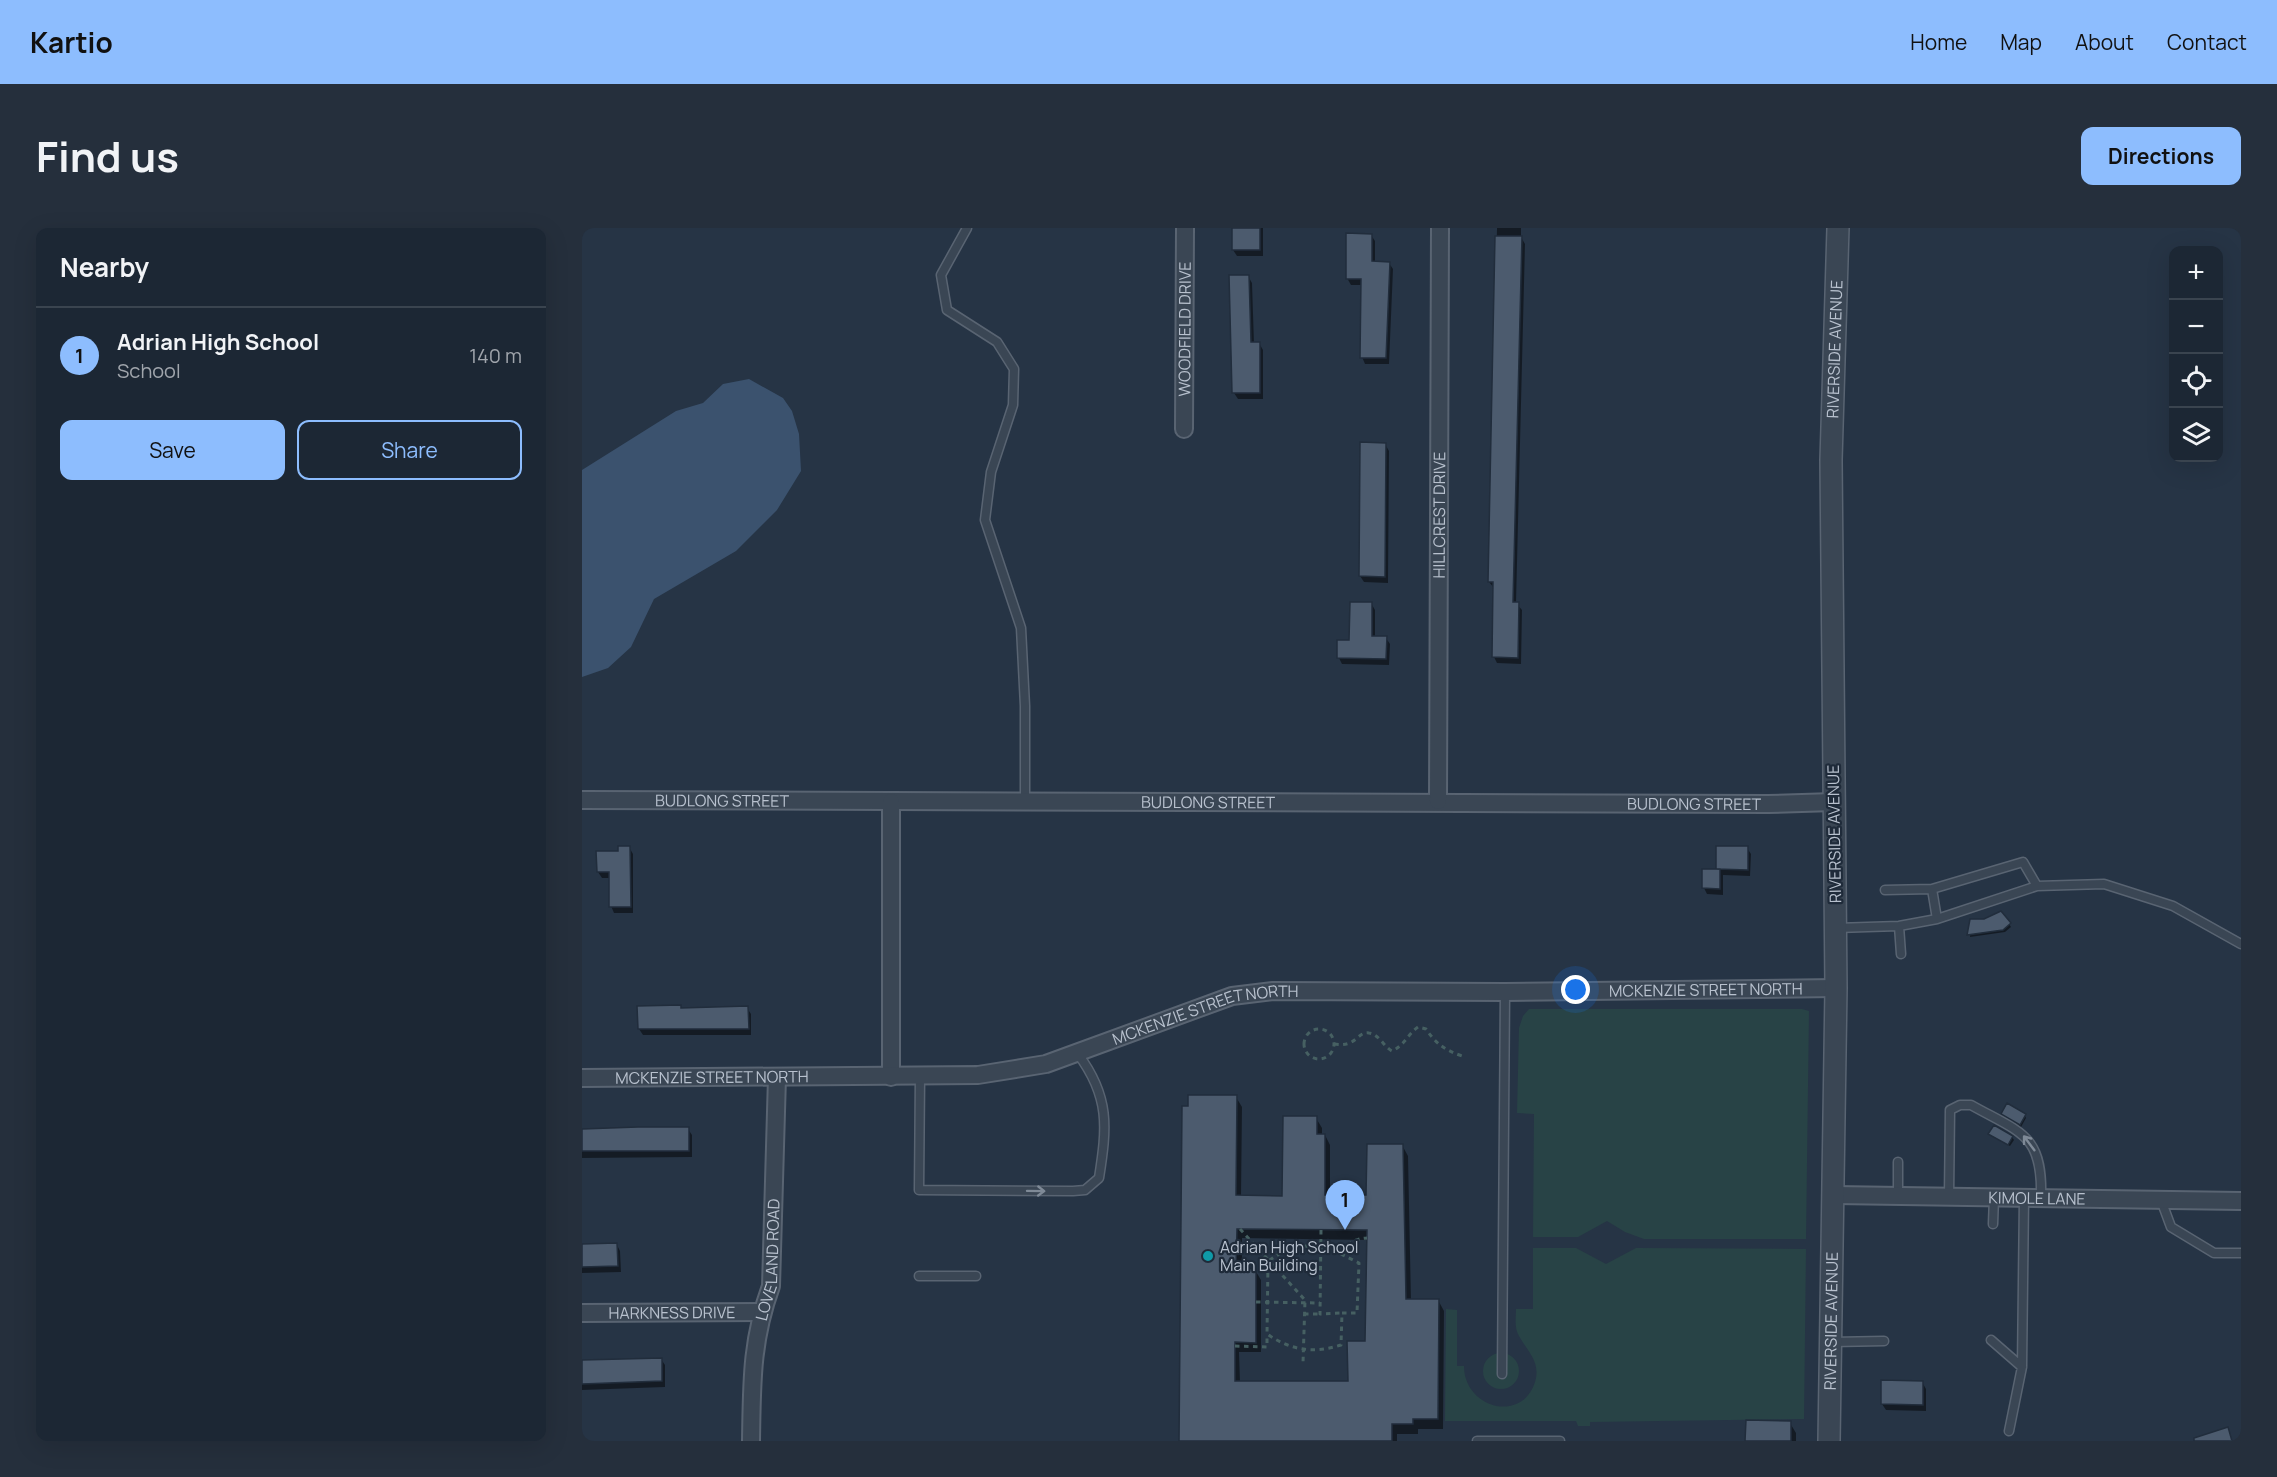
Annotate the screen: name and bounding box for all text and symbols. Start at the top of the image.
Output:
text: Kartio [30,23,113,61]
text: Home [1910,28,1967,56]
text: Map [2000,28,2042,56]
text: About [2075,28,2134,56]
text: Contact [2167,28,2247,56]
text: Find us [36,127,179,185]
button: Directions [2081,127,2241,185]
map controls [2169,246,2223,462]
button: + [2169,246,2223,300]
text: Nearby [60,249,149,285]
street label: WOODFIELD DRIVE [1173,261,1196,397]
street label: RIVERSIDE AVENUE [1821,280,1847,419]
button: − [2169,300,2223,354]
text: Adrian High School [117,327,319,357]
text: 1 [75,342,84,369]
text: 140 m [469,342,522,369]
button: locate [2169,354,2223,408]
text: School [117,357,181,384]
button: layers [2169,408,2223,462]
button: Save [60,420,285,480]
button: Share [297,420,522,480]
street label: HILLCREST DRIVE [1428,452,1450,578]
street label: RIVERSIDE AVENUE [1822,765,1846,903]
street label: BUDLONG STREET [655,789,789,812]
street label: BUDLONG STREET [1141,791,1275,813]
street label: BUDLONG STREET [1627,793,1761,815]
your location [1561,975,1590,1004]
street label: MCKENZIE STREET NORTH [1609,977,1803,1002]
street label: MCKENZIE STREET NORTH [1109,979,1299,1050]
street label: MCKENZIE STREET NORTH [615,1065,809,1089]
one-way arrow [2023,1135,2036,1151]
pin: 1 [1326,1180,1365,1230]
one-way arrow [1025,1185,1045,1197]
street label: KIMOLE LANE [1988,1186,2086,1210]
street label: LOVELAND ROAD [750,1198,785,1323]
place label: Adrian High School Main Building [1220,1236,1358,1276]
marker: Adrian High School Main Building [1201,1249,1215,1263]
street label: RIVERSIDE AVENUE [1819,1252,1843,1390]
street label: HARKNESS DRIVE [608,1301,736,1324]

